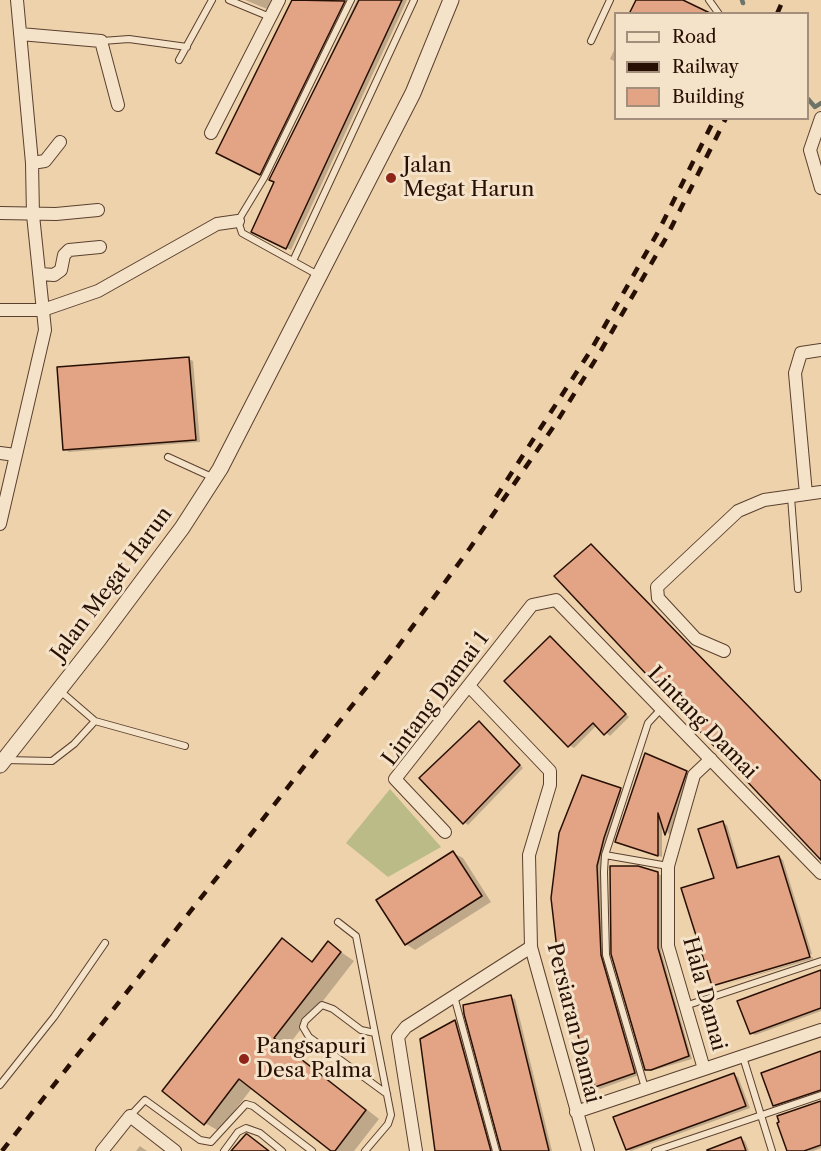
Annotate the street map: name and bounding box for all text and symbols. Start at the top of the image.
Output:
legend [614,12,809,120]
text: Road [672,26,717,48]
text: Railway [672,56,739,78]
text: Building [672,86,744,108]
place label: Jalan Megat Harun [403,153,534,203]
marker: Jalan Megat Harun [384,171,398,185]
street label: Jalan Megat Harun [46,502,178,666]
street label: Lintang Damai 1 [377,627,495,771]
street label: Lintang Damai [642,661,762,785]
street label: Hala Damai [677,934,731,1054]
street label: Persiaran Damai [541,940,605,1106]
place label: Pangsapuri Desa Palma [256,1034,372,1084]
marker: Pangsapuri Desa Palma [237,1052,251,1066]

